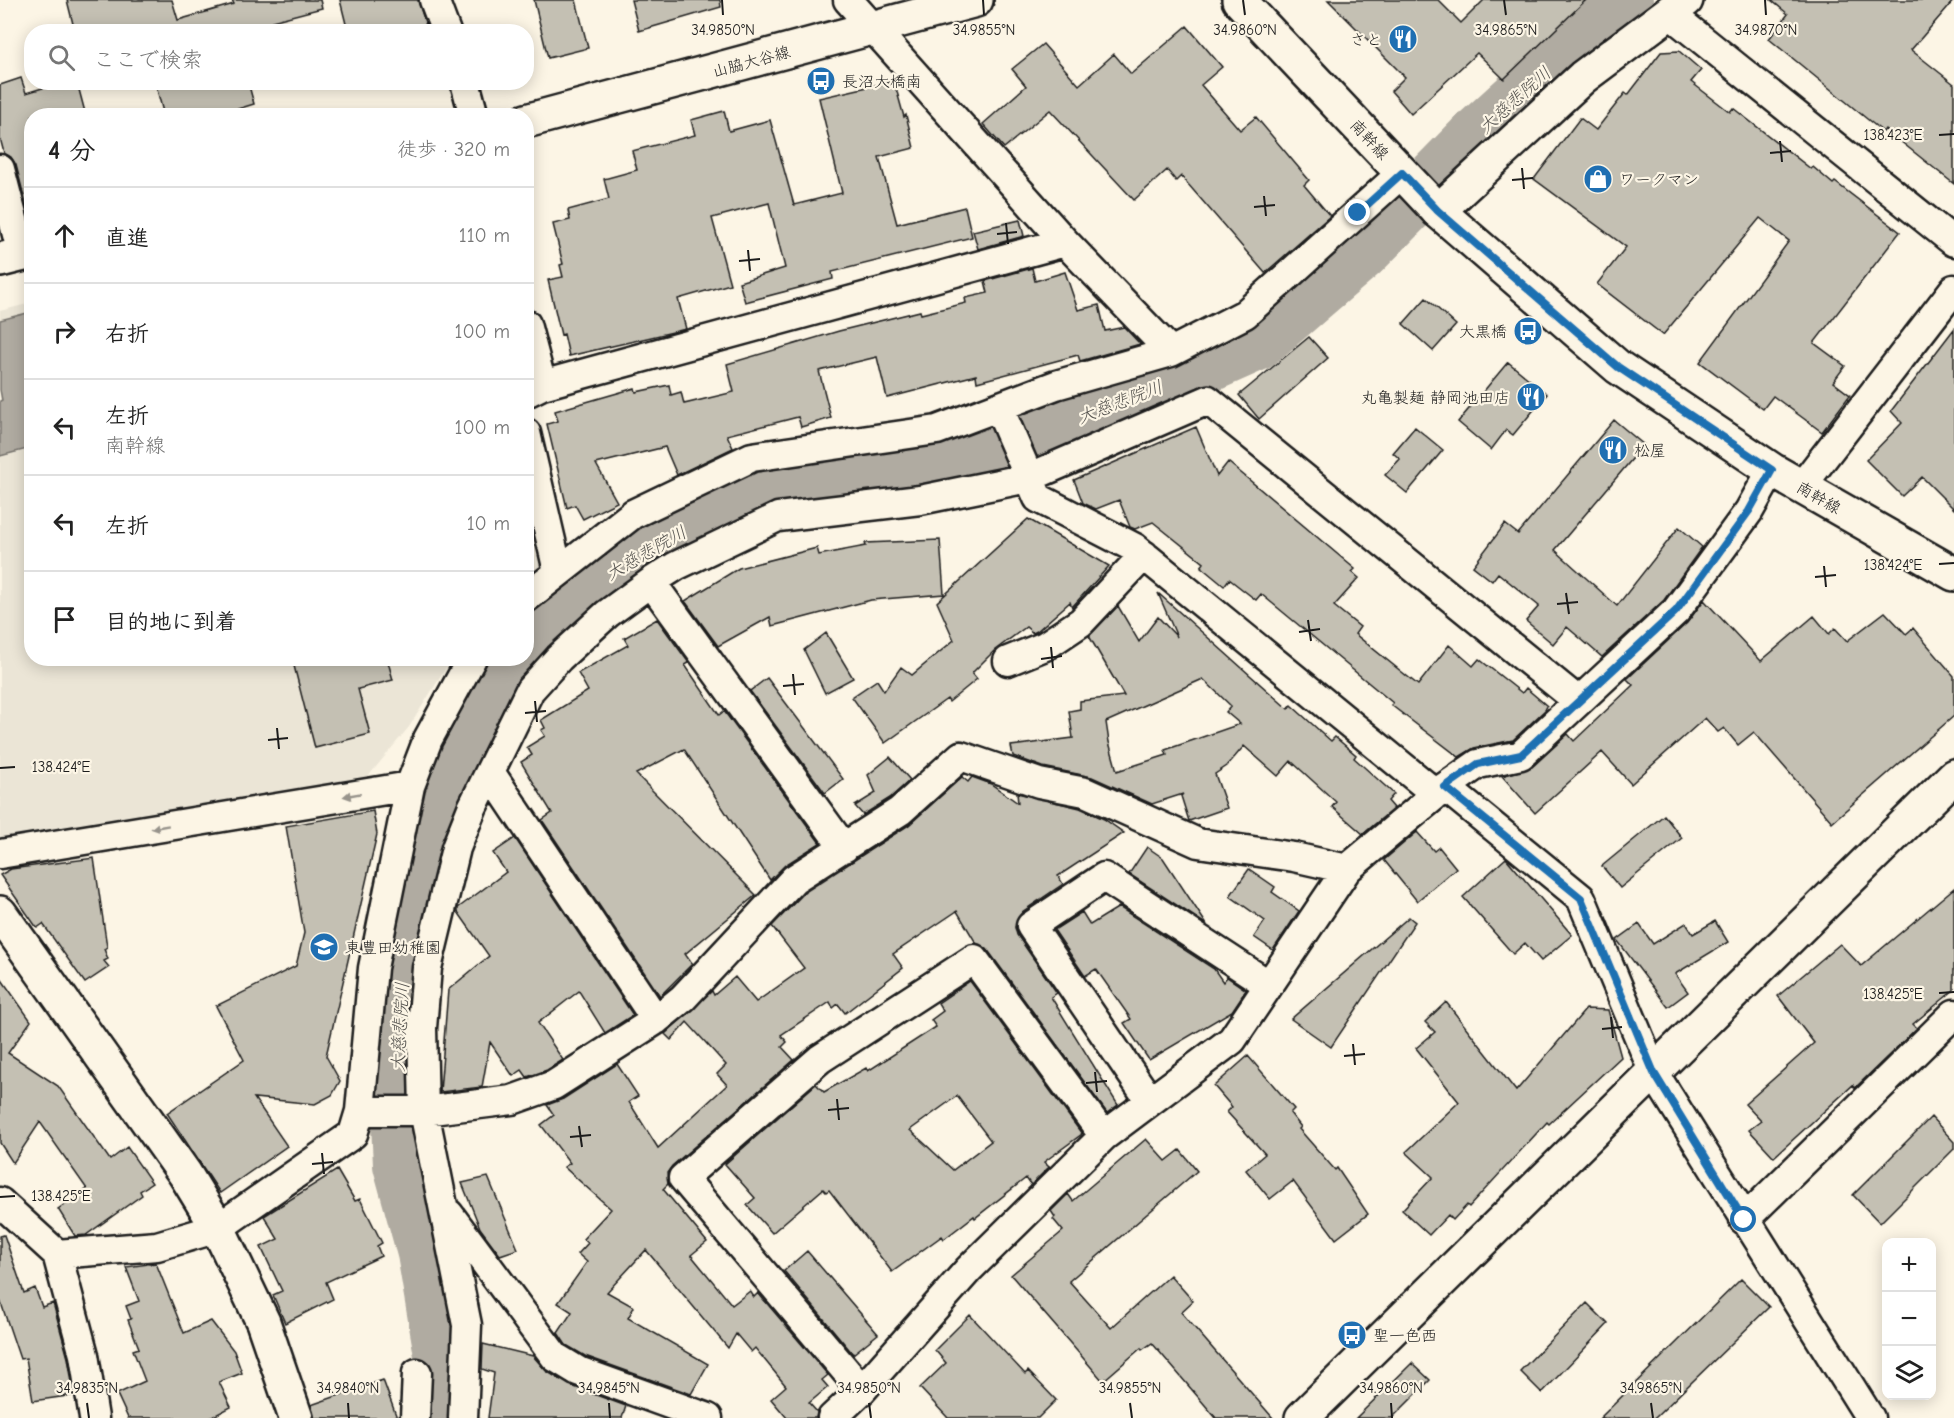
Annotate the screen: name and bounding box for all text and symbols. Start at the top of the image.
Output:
text: 34.9850°N [691,21,755,39]
text: 34.9855°N [953,21,1015,39]
text: 34.9860°N [1213,21,1277,39]
text: 34.9865°N [1475,21,1537,39]
text: 34.9870°N [1735,21,1797,39]
restaurant icon: さと [1387,23,1419,55]
search box [24,24,534,90]
place label: さと [1350,31,1382,49]
icon: search [45,41,78,74]
street label: 山脇大谷線 [710,43,792,81]
text: ここで検索 [93,47,203,73]
water label: 大慈悲院川 [1475,62,1556,138]
bus stop icon: 長沼大橋南 [805,65,837,97]
place label: 長沼大橋南 [842,73,922,91]
street label: 南幹線 [1346,116,1392,163]
text: 138.423°E [1864,126,1923,144]
text: 4 分 [48,136,95,166]
text: 徒歩 · 320 m [397,138,510,161]
shop icon: ワークマン [1582,163,1614,195]
place label: ワークマン [1619,171,1699,189]
route end [1344,199,1370,225]
icon: ahead [48,219,81,252]
text: 110 m [459,224,510,247]
text: 直進 [105,225,149,251]
icon: right [48,315,81,348]
bus stop icon: 大黒橋 [1512,315,1544,347]
text: 100 m [455,320,510,343]
text: 右折 [105,321,149,347]
place label: 大黒橋 [1459,323,1507,341]
water label: 大慈悲院川 [1074,377,1166,428]
restaurant icon: 丸亀製麺 静岡池田店 [1515,381,1547,413]
place label: 丸亀製麺 静岡池田店 [1361,389,1510,407]
text: 左折 [105,403,149,429]
icon: left [48,411,81,444]
text: 100 m [455,416,510,439]
text: 南幹線 [105,434,165,457]
restaurant icon: 松屋 [1597,434,1629,466]
place label: 松屋 [1634,442,1666,460]
street label: 南幹線 [1793,478,1844,518]
icon: left [48,507,81,540]
text: 10 m [467,512,510,535]
text: 左折 [105,513,149,539]
water label: 大慈悲院川 [602,522,690,585]
text: 138.424°E [1864,556,1922,574]
icon: arrive [48,603,81,636]
text: 目的地に到着 [105,609,237,635]
text: 138.424°E [32,758,90,776]
one-way arrow [342,791,361,800]
one-way arrow [150,823,169,832]
school or university icon: 東豊田幼稚園 [308,931,340,963]
place label: 東豊田幼稚園 [345,939,441,957]
water label: 大慈悲院川 [388,982,413,1073]
text: 138.425°E [1863,985,1923,1003]
text: 138.425°E [31,1187,91,1205]
route start [1730,1206,1756,1232]
map controls [1882,1238,1936,1400]
button: + [1882,1238,1936,1292]
button: − [1882,1292,1936,1346]
bus stop icon: 聖一色西 [1336,1319,1368,1351]
place label: 聖一色西 [1373,1327,1437,1345]
button: layers [1882,1346,1936,1400]
text: 34.9835°N [56,1379,118,1397]
text: 34.9840°N [317,1379,379,1397]
text: 34.9845°N [578,1379,640,1397]
text: 34.9850°N [837,1379,901,1397]
text: 34.9855°N [1099,1379,1161,1397]
text: 34.9860°N [1359,1379,1423,1397]
text: 34.9865°N [1620,1379,1682,1397]

